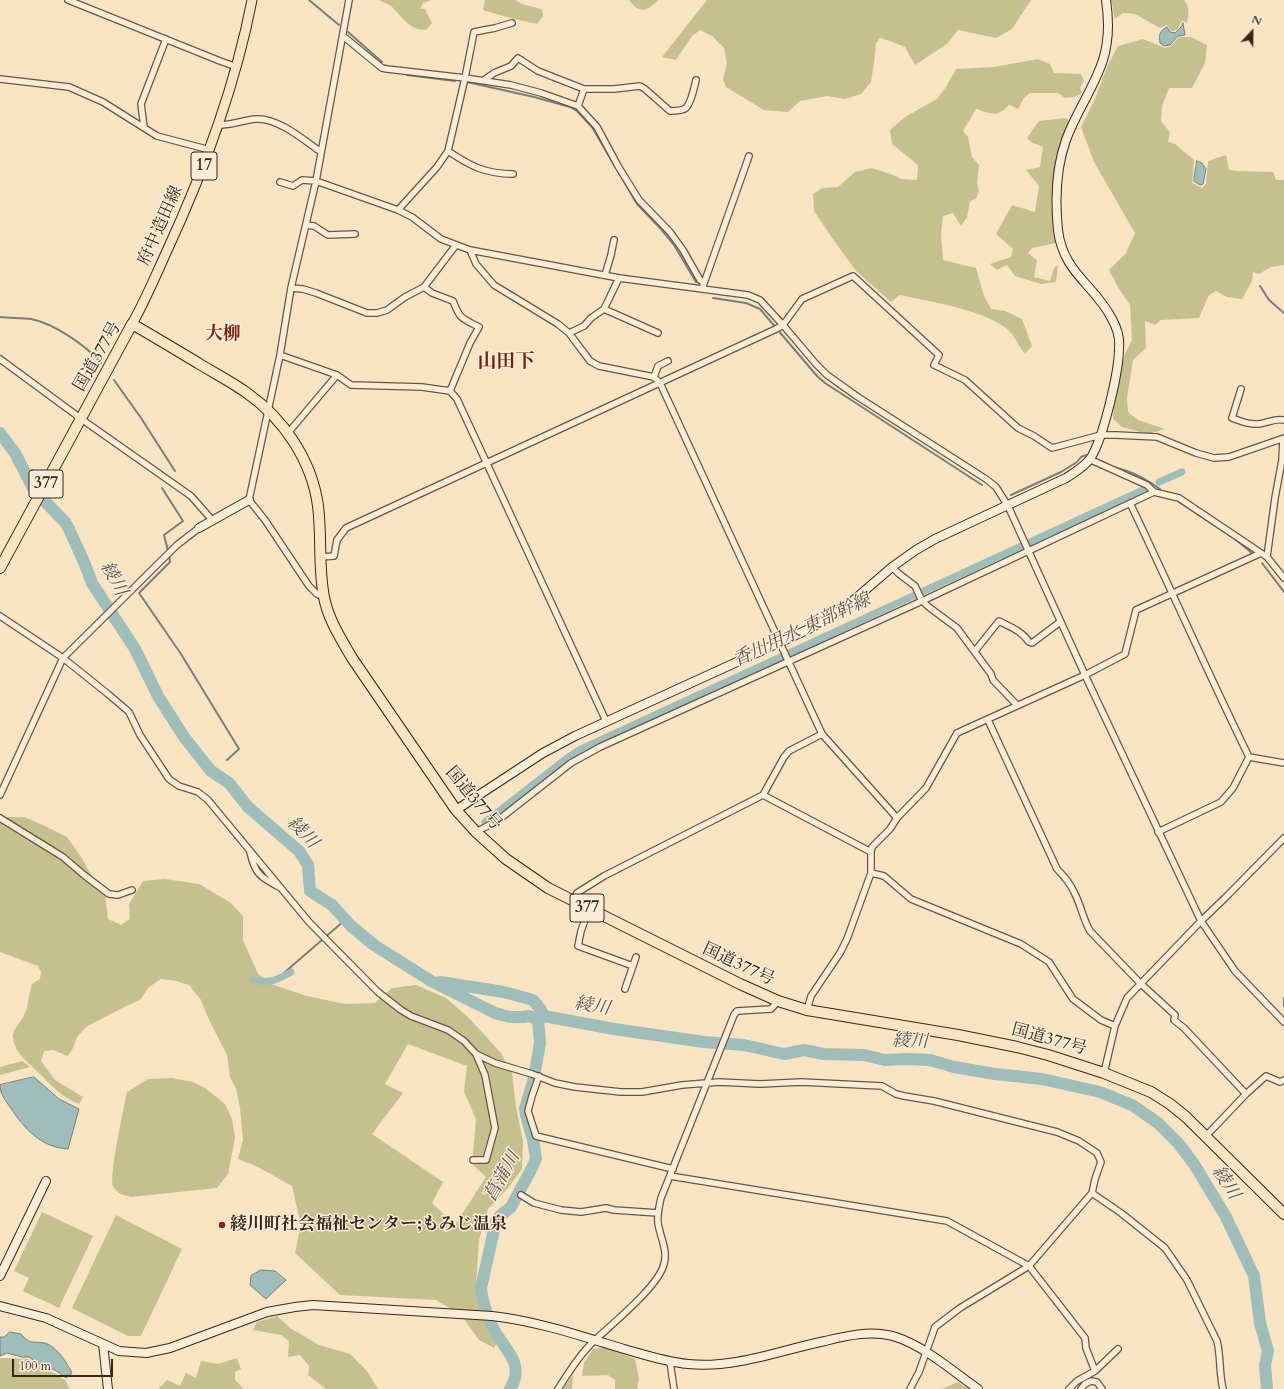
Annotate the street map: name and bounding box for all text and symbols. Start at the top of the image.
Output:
north arrow [1232,12,1272,52]
text: N [1249,12,1264,29]
road number: 17 [191,152,217,180]
street label: 府中造田線 [134,183,188,269]
street label: 国道377号 [70,319,126,395]
district label: 大柳 [205,324,241,346]
district label: 山田下 [478,352,534,374]
road number: 377 [29,470,63,498]
water label: 綾川 [95,558,131,600]
water label: 香川用水 東部幹線 [730,590,874,672]
street label: 国道377号 [440,763,506,835]
water label: 綾川 [282,813,322,853]
road number: 377 [570,894,604,922]
street label: 国道377号 [699,939,777,991]
water label: 綾川 [572,993,612,1021]
street label: 国道377号 [1009,1020,1089,1060]
water label: 綾川 [892,1031,928,1053]
water label: 菖蒲川 [480,1148,526,1206]
water label: 綾川 [1206,1162,1244,1204]
place label: 綾川町社会福祉センター;もみじ温泉 [230,1215,507,1235]
marker: 綾川町社会福祉センター;もみじ温泉 [217,1220,227,1230]
scale bar [14,1351,115,1377]
text: 100 m [19,1358,51,1374]

